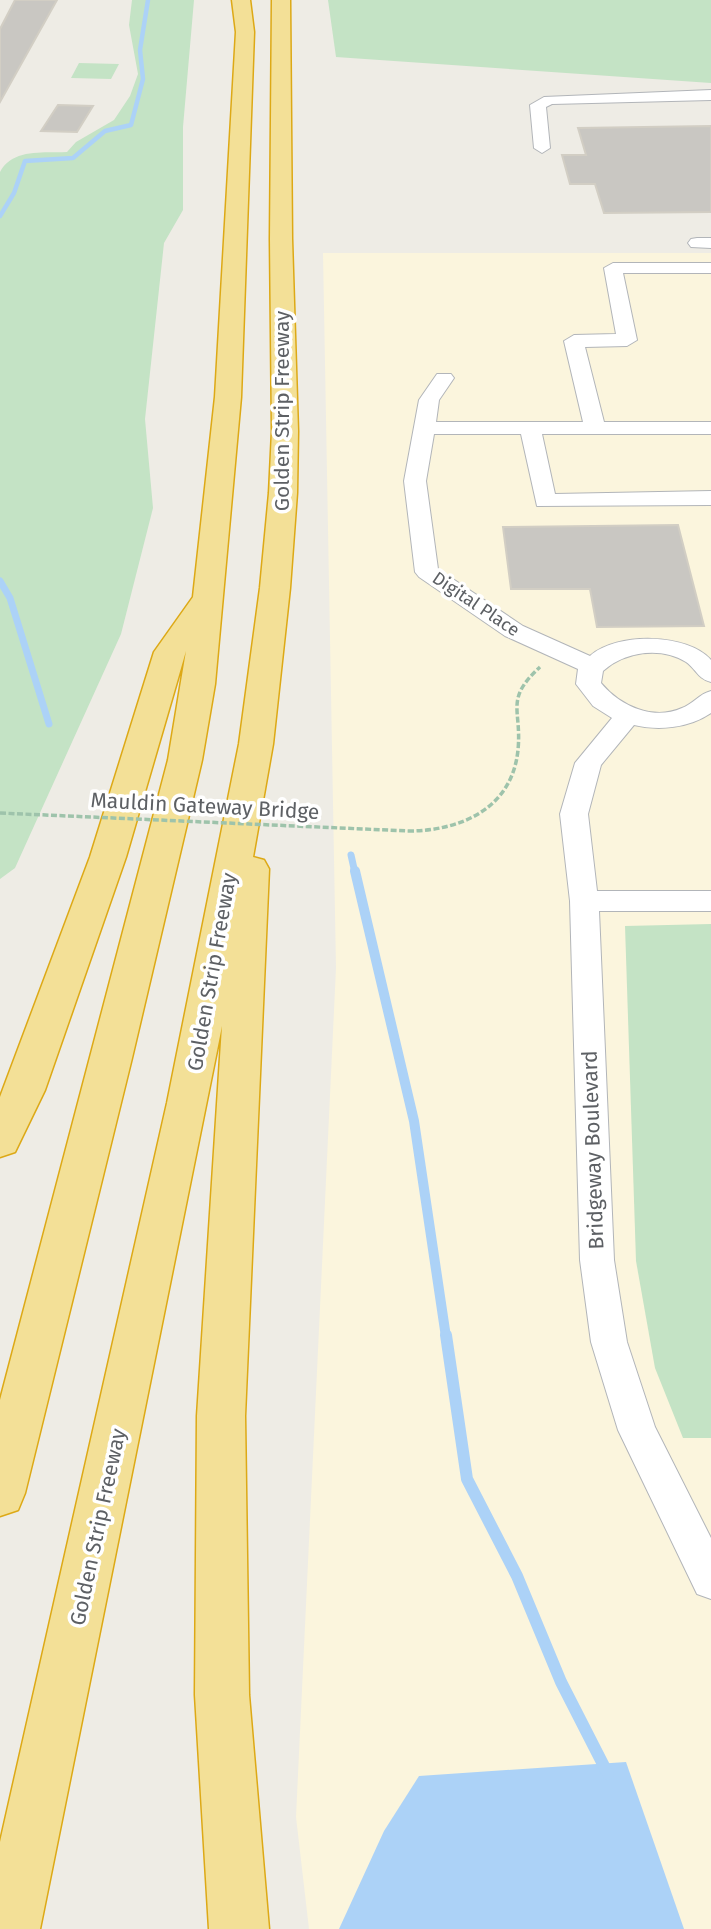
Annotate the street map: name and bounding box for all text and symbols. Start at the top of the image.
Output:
street label: Golden Strip Freeway [269,310,295,511]
street label: Digital Place [428,567,524,641]
street label: Mauldin Gateway Bridge [90,787,320,825]
street label: Golden Strip Freeway [182,870,242,1073]
street label: Bridgeway Boulevard [577,1050,609,1250]
street label: Golden Strip Freeway [64,1425,132,1628]

